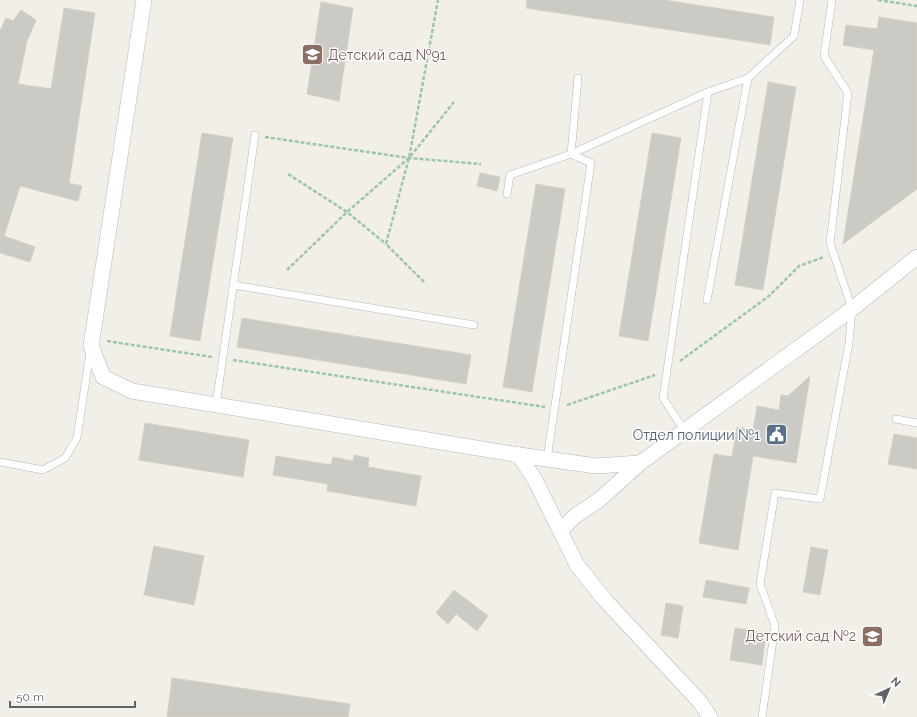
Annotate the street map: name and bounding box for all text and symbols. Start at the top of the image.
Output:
school or university icon: Детский сад №91 [300,42,326,68]
place label: Детский сад №91 [328,47,446,63]
public building icon: Отдел полиции №1 [763,422,789,448]
place label: Отдел полиции №1 [633,427,760,443]
school or university icon: Детский сад №2 [859,623,885,649]
place label: Детский сад №2 [745,628,856,644]
north arrow [869,669,909,709]
text: N [888,675,903,690]
scale bar [10,683,135,709]
text: 50 m [16,690,44,704]

